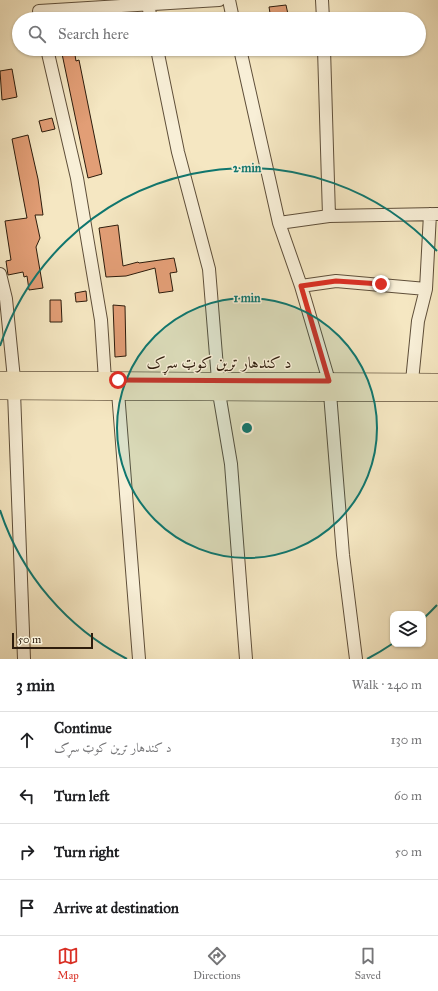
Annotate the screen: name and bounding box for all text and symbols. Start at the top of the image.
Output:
search box [12,12,426,56]
icon: search [26,23,48,45]
text: Search here [58,25,129,43]
text: 2 min [233,161,262,175]
route end [372,275,390,293]
text: 1 min [233,291,261,305]
street label: د کندهار ترين کوټ سړک [147,353,291,375]
route start [109,371,127,389]
centre of rings [240,421,254,435]
map controls [390,611,426,647]
button: layers [390,611,426,647]
scale bar [12,631,93,650]
text: 50 m [18,633,41,646]
text: 3 min [16,675,55,696]
text: Walk · 240 m [352,677,422,693]
text: Continue [54,719,112,737]
icon: ahead [16,729,38,751]
text: 130 m [390,732,422,748]
text: د کندهار ترين کوټ سړک [54,740,172,756]
icon: left [16,785,38,807]
text: Turn left [54,787,110,805]
text: 60 m [394,788,422,804]
icon: right [16,841,38,863]
text: Turn right [54,843,119,861]
text: 50 m [395,844,422,860]
icon: arrive [16,897,38,919]
text: Arrive at destination [54,899,179,917]
tab: Map [57,945,79,982]
tab: Directions [193,945,241,982]
tab: Saved [355,945,381,982]

